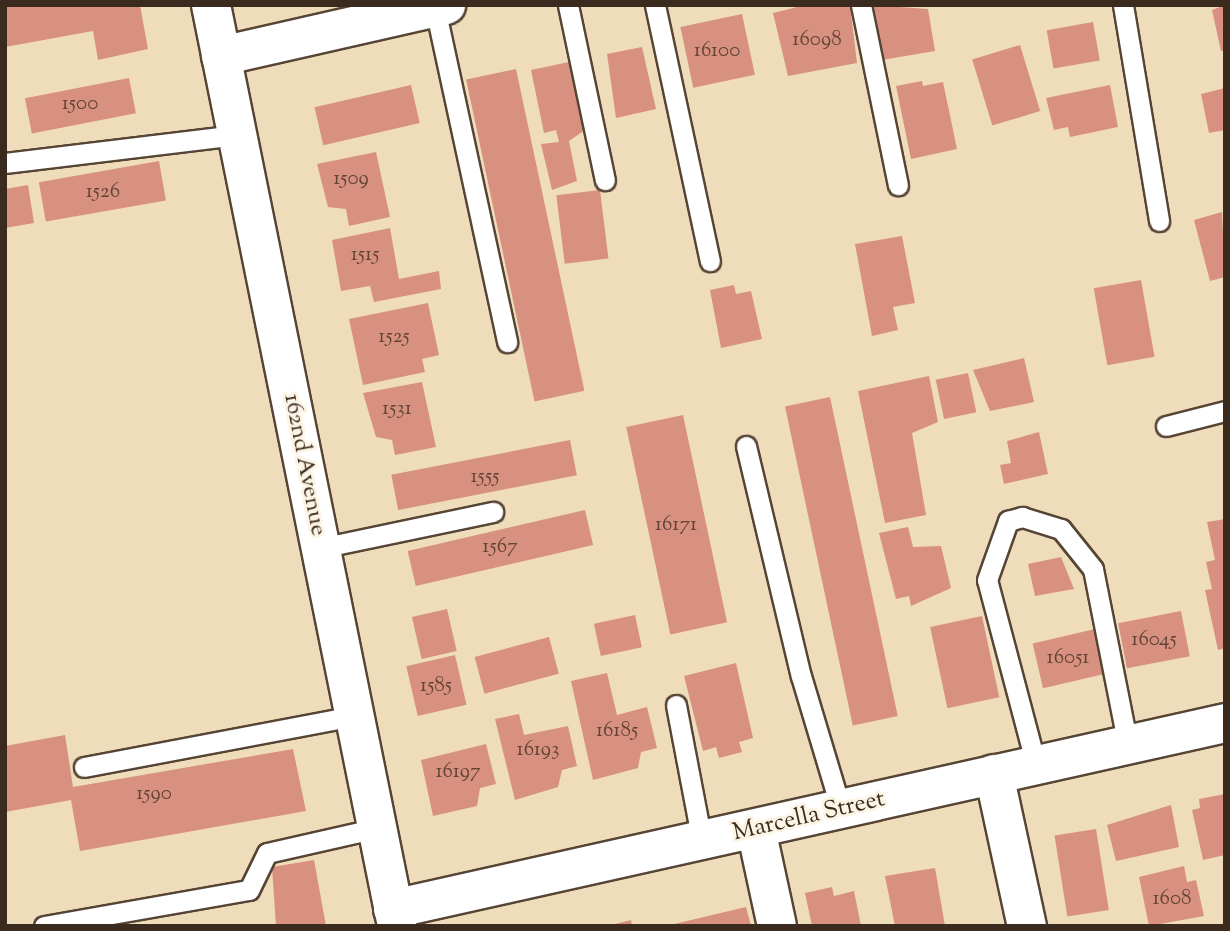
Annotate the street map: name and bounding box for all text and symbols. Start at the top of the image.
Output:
house number: 16098 [792,27,842,53]
house number: 16100 [694,38,740,64]
house number: 1500 [62,91,98,117]
house number: 1509 [333,166,369,192]
house number: 1526 [86,179,120,205]
house number: 1515 [351,242,379,268]
house number: 1525 [378,324,410,350]
street label: 162nd Avenue [276,392,332,538]
house number: 1531 [382,396,412,422]
house number: 1555 [470,464,500,490]
house number: 16171 [655,512,697,538]
house number: 1567 [482,534,518,560]
house number: 16045 [1131,627,1177,653]
house number: 16051 [1046,645,1090,671]
house number: 1585 [420,673,452,699]
house number: 16185 [596,718,638,744]
house number: 16193 [517,737,559,763]
house number: 16197 [435,759,481,785]
house number: 1590 [136,781,172,807]
street label: Marcella Street [730,786,888,848]
house number: 1608 [1152,886,1192,912]

